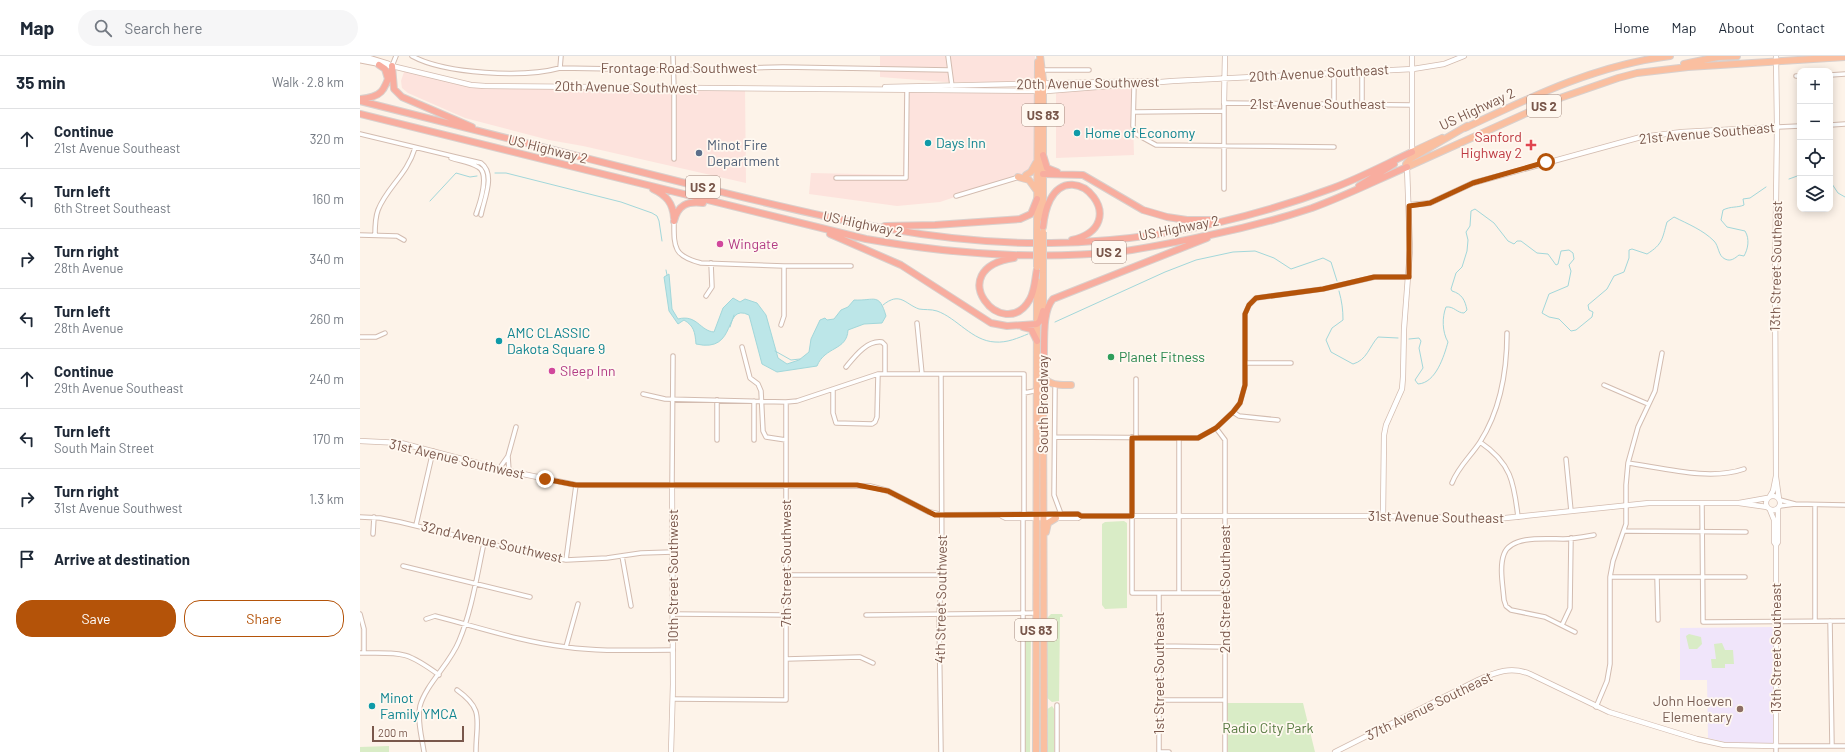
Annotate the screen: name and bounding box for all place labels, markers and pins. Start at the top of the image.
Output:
place label: Home of Economy [1085,124,1196,141]
marker: Home of Economy [1072,128,1082,138]
place label: Sanford Highway 2 [1461,128,1522,161]
place label: Days Inn [936,134,986,151]
place label: Minot Fire Department [707,136,780,169]
marker: Days Inn [923,138,933,148]
marker: Sanford Highway 2 [1525,139,1537,151]
marker: Minot Fire Department [694,148,704,158]
place label: Wingate [728,235,778,252]
marker: Wingate [715,239,725,249]
place label: AMC CLASSIC Dakota Square 9 [507,324,605,357]
marker: AMC CLASSIC Dakota Square 9 [494,336,504,346]
place label: Planet Fitness [1119,348,1205,365]
marker: Planet Fitness [1106,352,1116,362]
place label: Sleep Inn [560,362,616,379]
marker: Sleep Inn [547,366,557,376]
place label: Minot Family YMCA [380,689,458,722]
place label: John Hoeven Elementary [1653,692,1733,725]
marker: Minot Family YMCA [367,701,377,711]
marker: John Hoeven Elementary [1735,704,1745,714]

